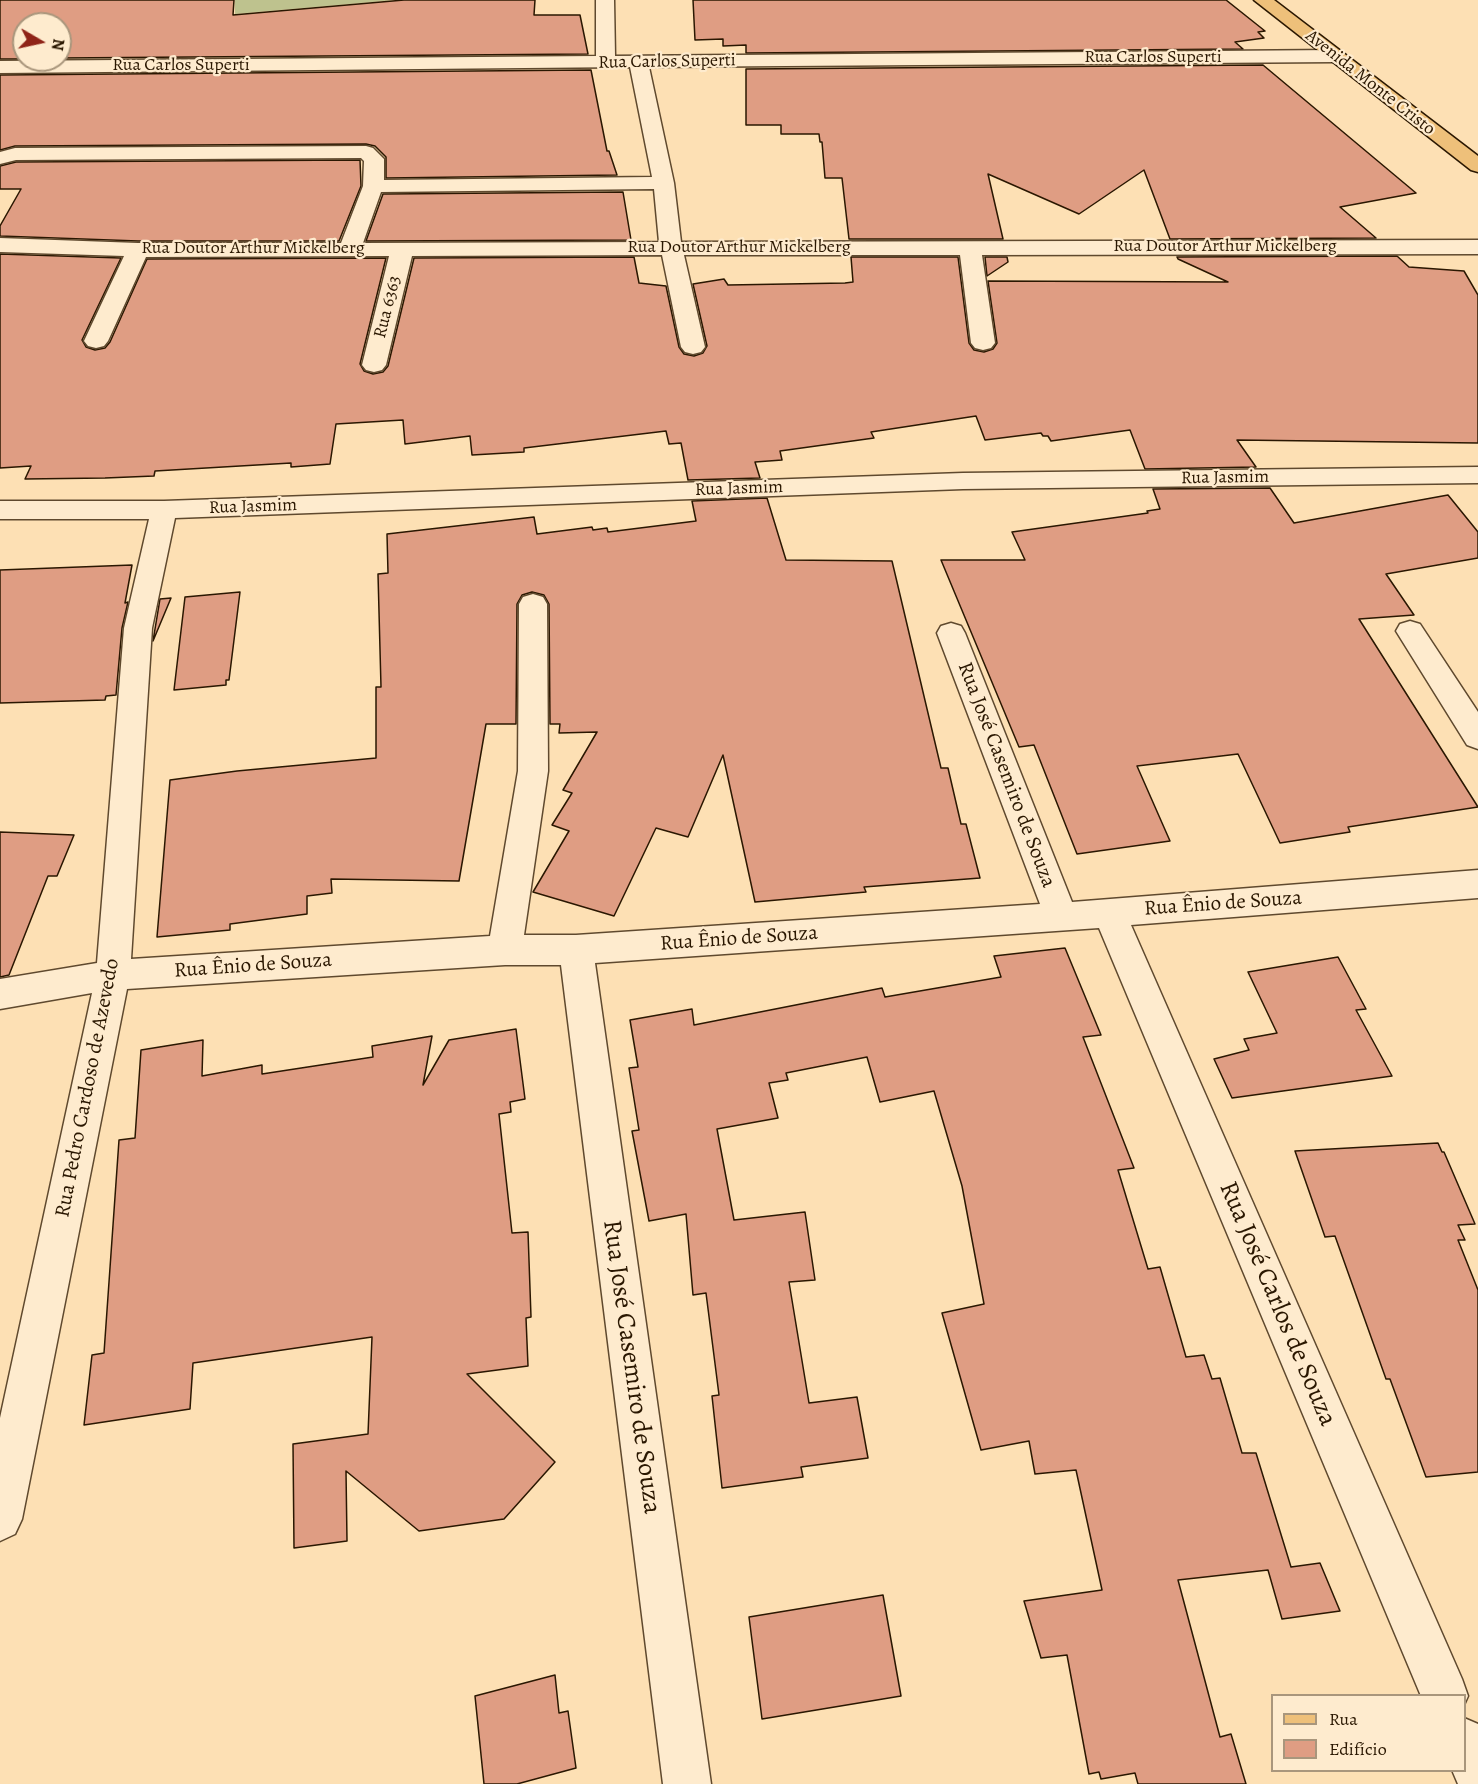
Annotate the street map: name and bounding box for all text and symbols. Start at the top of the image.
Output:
north arrow [12,12,72,72]
street label: Avenida Monte Cristo [1301,26,1439,140]
text: N [46,37,70,52]
street label: Rua Carlos Superti [1084,47,1222,69]
street label: Rua Carlos Superti [598,50,736,74]
street label: Rua Carlos Superti [112,55,250,77]
street label: Rua Doutor Arthur Mickelberg [1113,236,1337,258]
street label: Rua Doutor Arthur Mickelberg [627,237,851,259]
street label: Rua Doutor Arthur Mickelberg [141,238,365,260]
street label: Rua 6363 [370,273,406,341]
street label: Rua Jasmim [1181,466,1269,490]
street label: Rua Jasmim [695,477,783,501]
street label: Rua Jasmim [209,495,297,519]
street label: Rua José Casemiro de Souza [951,659,1061,891]
street label: Rua Ênio de Souza [1143,886,1303,922]
street label: Rua Ênio de Souza [659,921,819,957]
street label: Rua Ênio de Souza [173,948,333,984]
street label: Rua Pedro Cardoso de Azevedo [51,956,125,1220]
street label: Rua José Carlos de Souza [1211,1177,1343,1431]
street label: Rua José Casemiro de Souza [595,1218,667,1516]
legend [1271,1694,1466,1772]
text: Rua [1329,1707,1358,1731]
text: Edifício [1329,1737,1387,1761]

